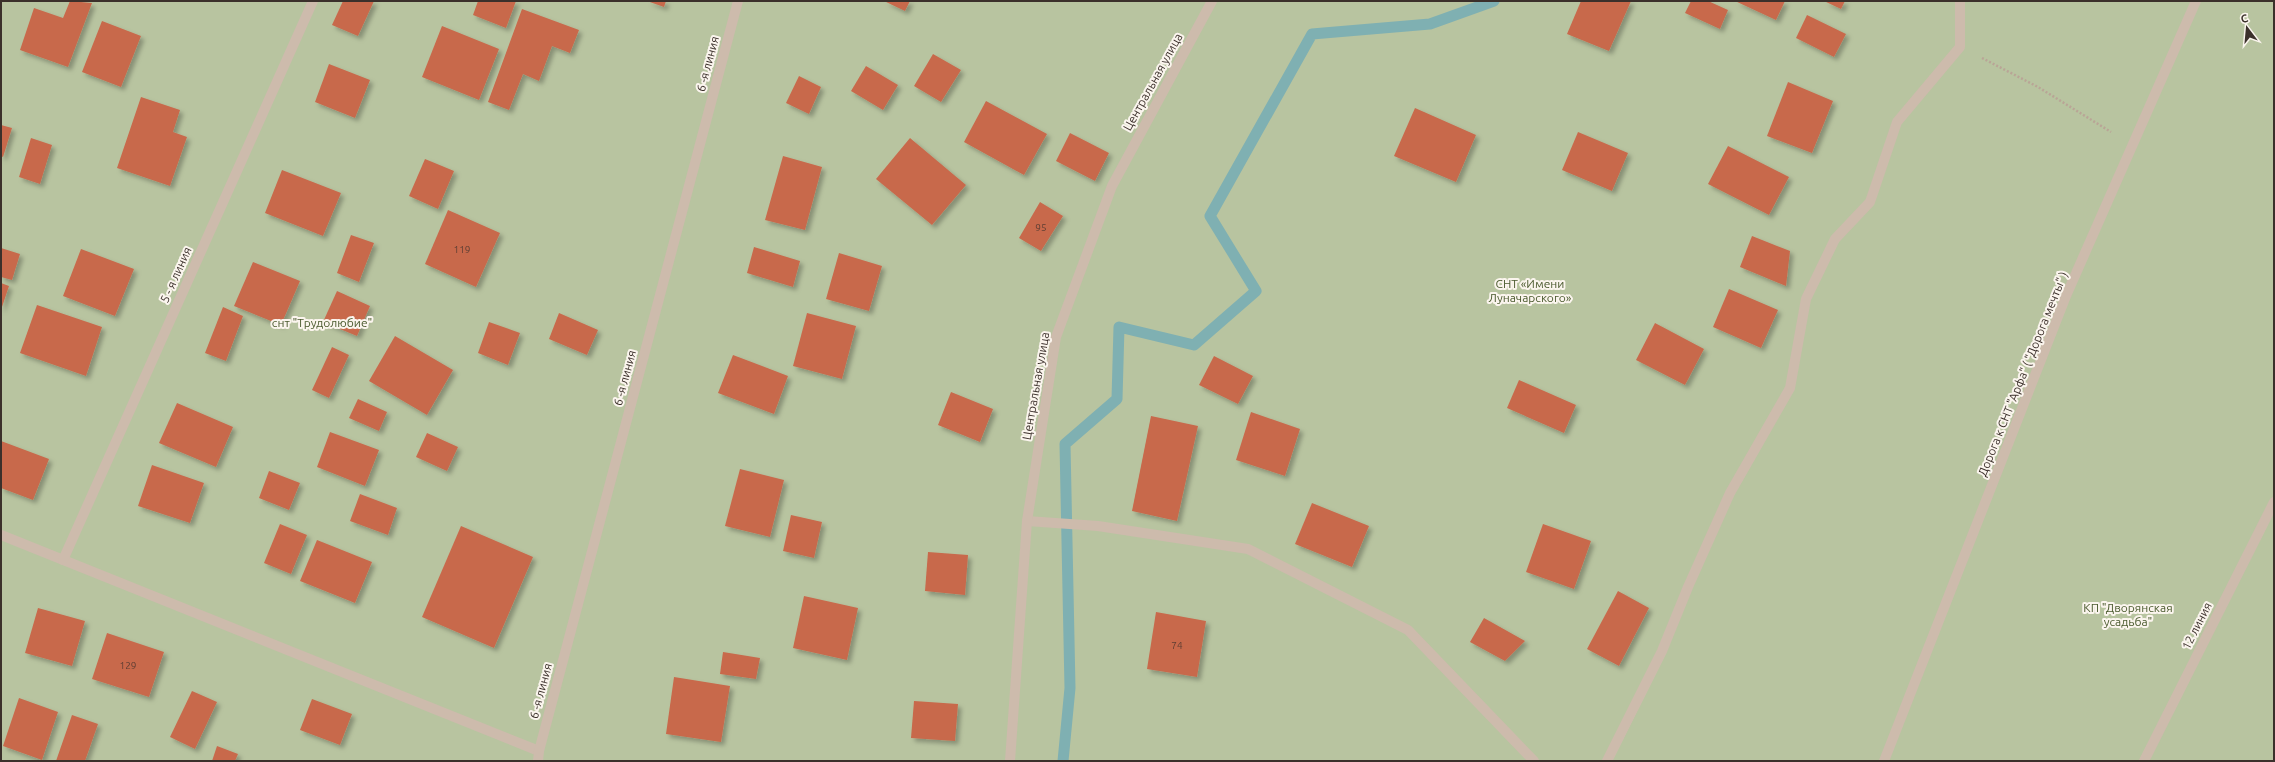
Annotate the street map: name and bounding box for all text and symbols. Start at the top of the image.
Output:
north arrow [2227,8,2267,48]
text: С [2239,12,2249,25]
street label: Центральная улица [1120,31,1185,133]
street label: 6 -я линия [694,35,721,93]
house number: 95 [1035,222,1047,233]
house number: 119 [454,244,470,255]
street label: 5 - я линия [157,245,194,305]
street label: Дорога к СНТ "Арфа" ( "Дорога мечты" ) [1975,270,2071,478]
park label: СНТ «Имени Луначарского» [1489,277,1572,304]
park label: снт "Трудолюбие" [272,316,372,329]
street label: Центральная улица [1020,331,1051,441]
street label: 6 -я линия [611,349,638,407]
street label: 12 линия [2179,600,2214,651]
park label: КП "Дворянская усадьба" [2083,601,2173,628]
house number: 74 [1171,640,1183,651]
house number: 129 [120,660,136,671]
street label: 6 -я линия [527,662,554,720]

